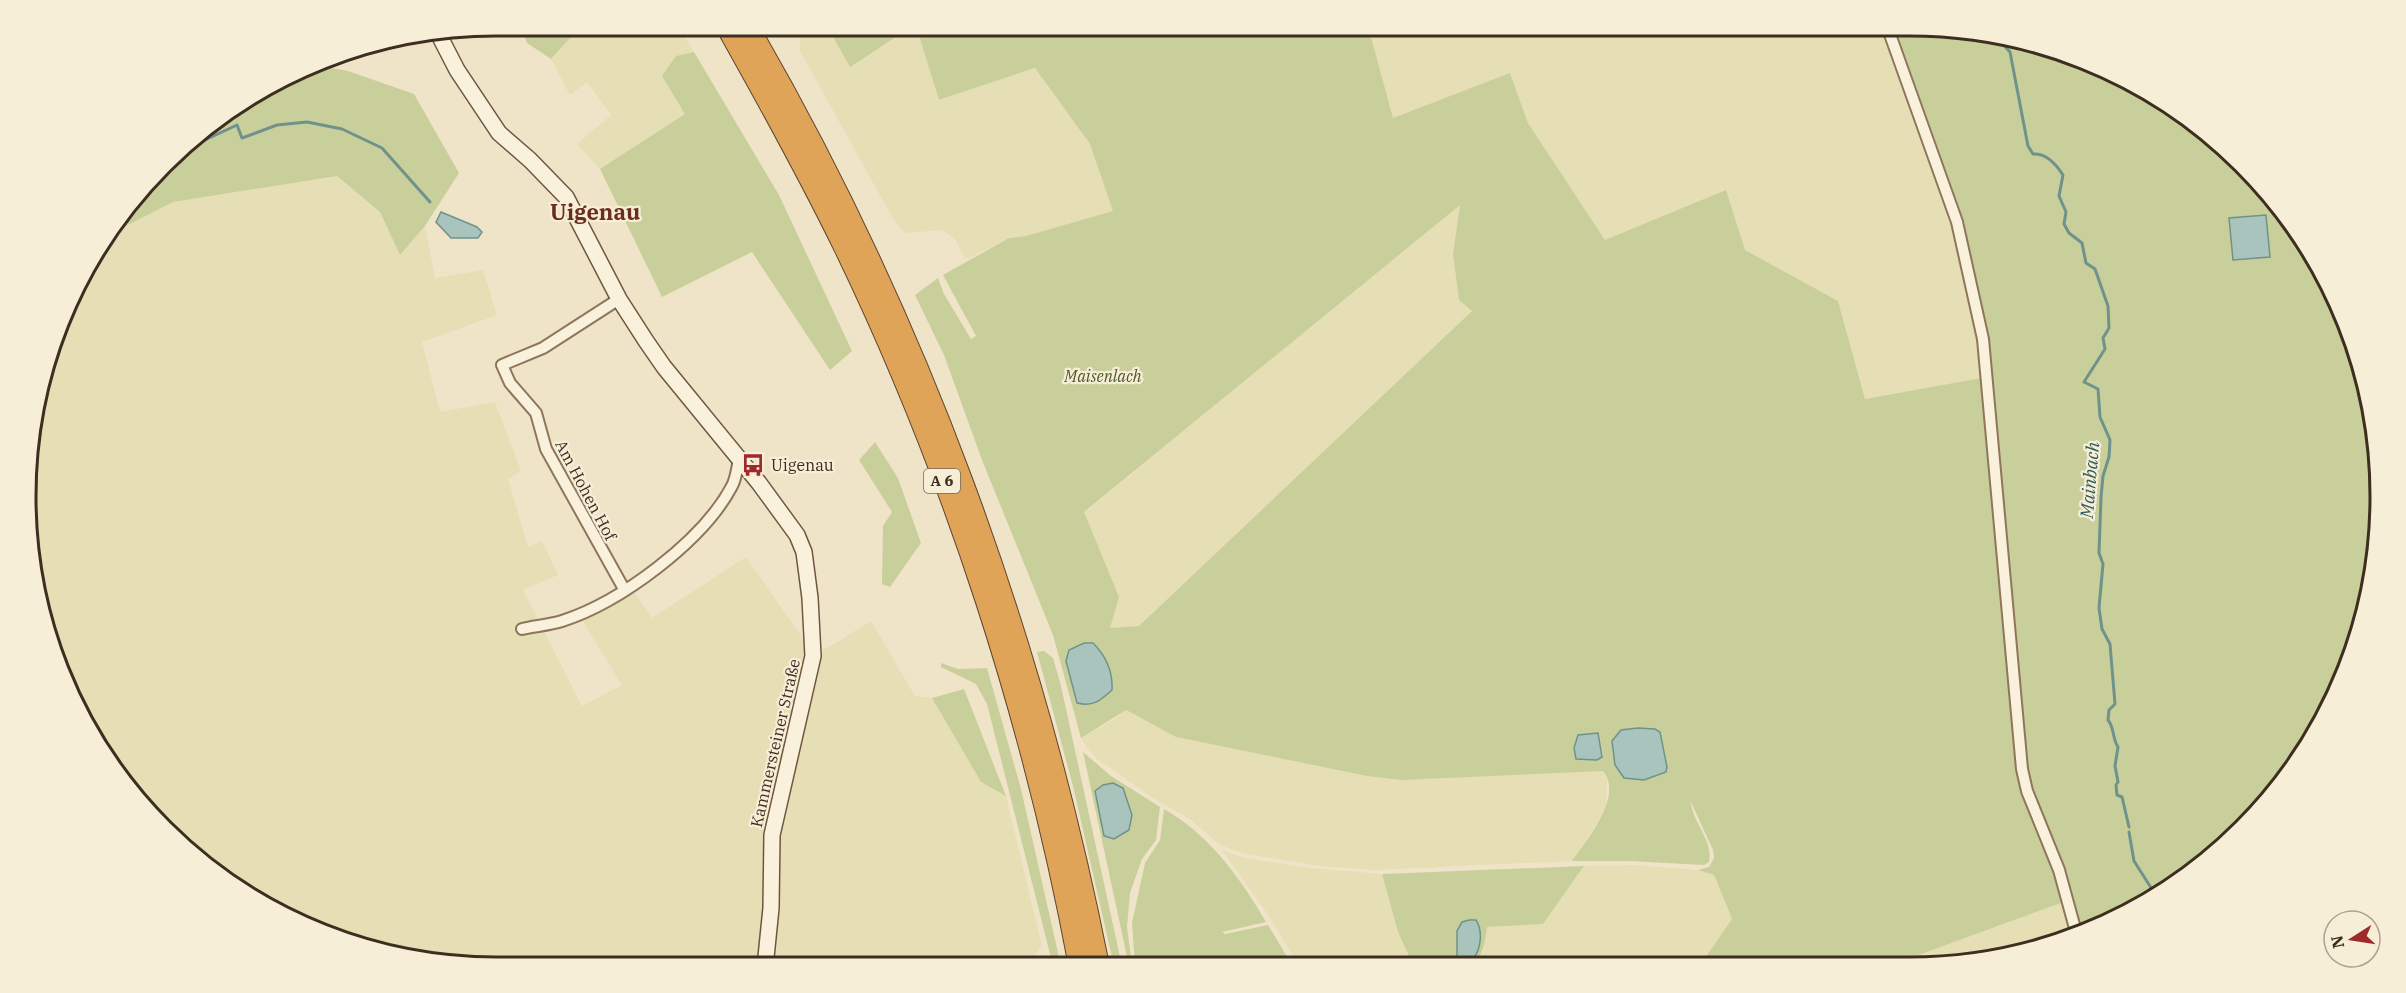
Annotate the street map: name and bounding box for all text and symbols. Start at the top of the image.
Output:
district label: Uigenau [550,197,640,226]
park label: Maisenlach [1063,366,1142,386]
street label: Am Hohen Hof [551,436,622,545]
water label: Mainbach [2075,441,2104,520]
bus stop icon: Uigenau [740,452,766,478]
place label: Uigenau [771,455,834,475]
road number: A 6 [924,469,960,493]
street label: Kammersteiner Straße [746,657,804,829]
north arrow [2322,909,2382,969]
text: N [2326,934,2348,950]

